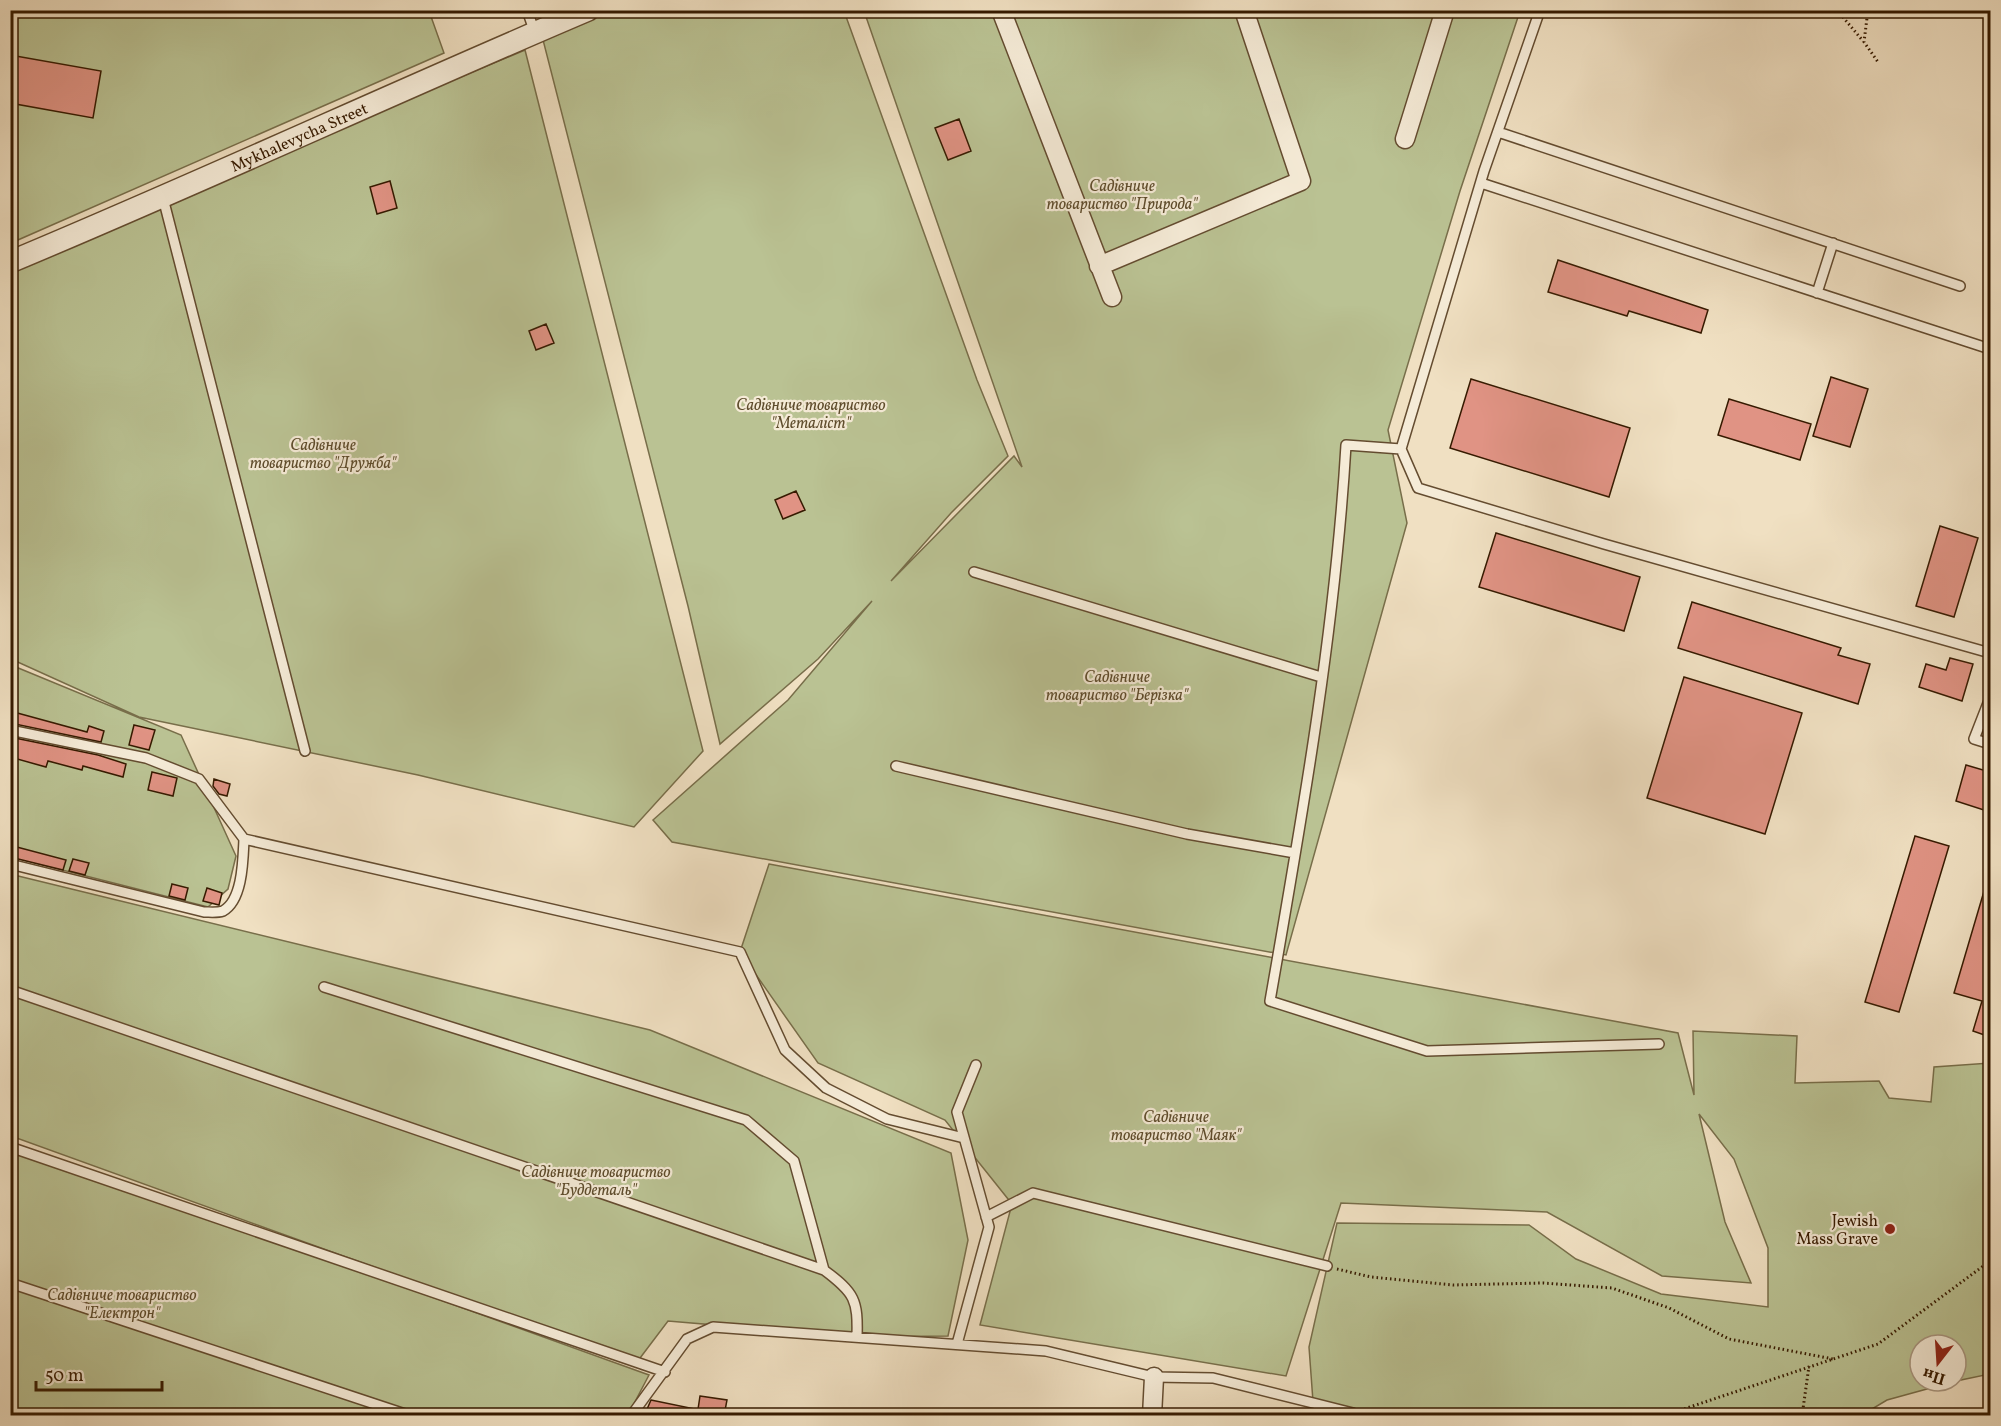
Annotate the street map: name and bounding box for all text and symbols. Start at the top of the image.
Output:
street label: Mykhalevycha Street [228,98,372,178]
park label: Садівниче товариство "Природа" [1046,176,1198,216]
park label: Садівниче товариство "Металіст" [736,395,886,435]
park label: Садівниче товариство "Дружба" [250,435,397,475]
park label: Садівниче товариство "Берізка" [1046,667,1189,707]
park label: Садівниче товариство "Маяк" [1111,1107,1242,1147]
park label: Садівниче товариство "Буддеталь" [521,1162,671,1202]
place label: Jewish Mass Grave [1796,1211,1878,1251]
marker: Jewish Mass Grave [1883,1222,1897,1236]
park label: Садівниче товариство "Електрон" [47,1285,197,1325]
north arrow [1908,1333,1968,1393]
scale bar [36,1354,162,1392]
text: Пн [1920,1362,1948,1389]
text: 50 m [45,1364,84,1389]

